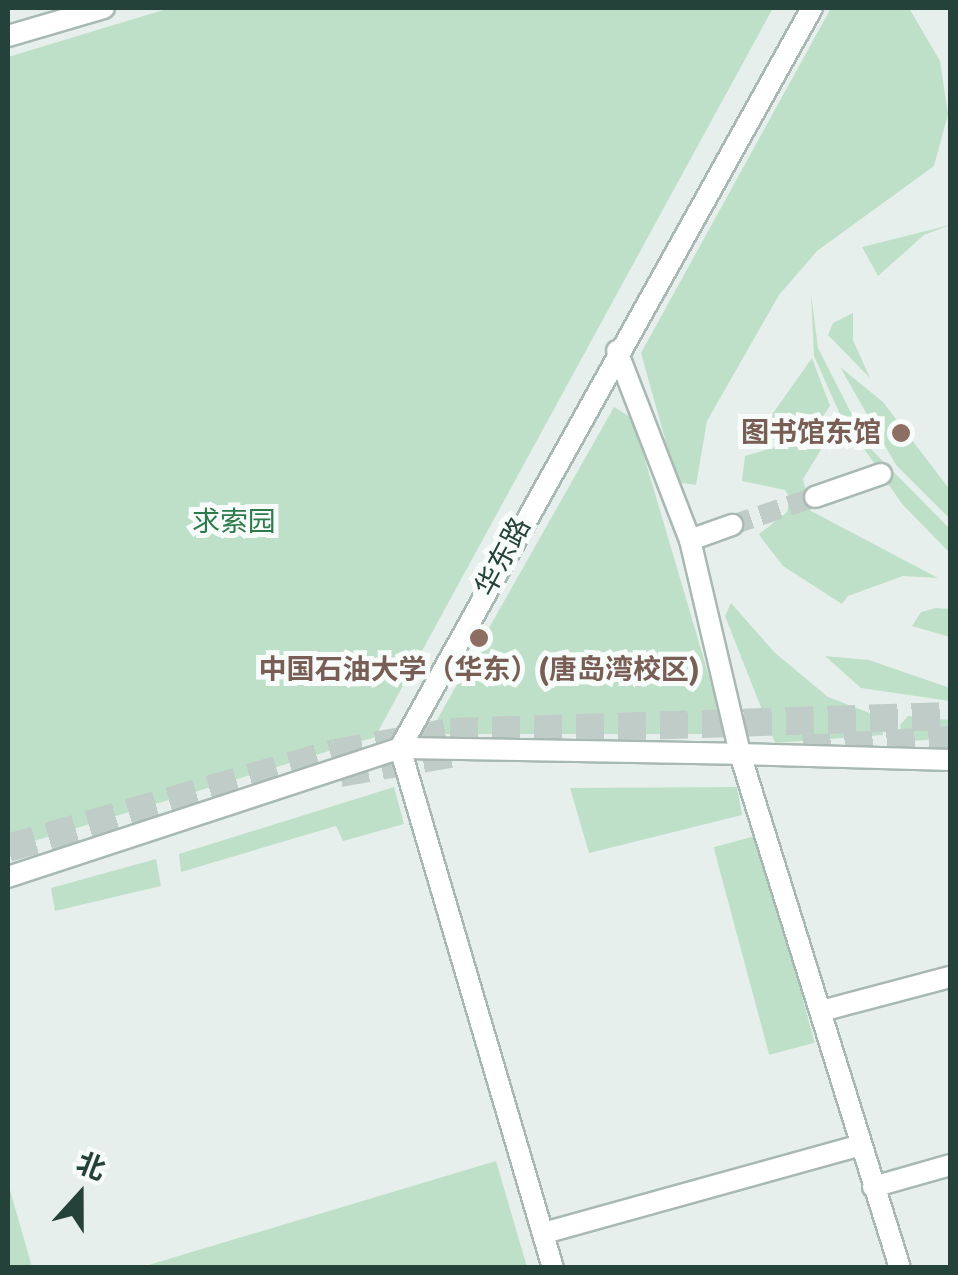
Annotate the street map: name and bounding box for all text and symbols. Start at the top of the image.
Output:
place label: 图书馆东馆 [741,416,881,450]
marker: 图书馆东馆 [890,422,912,444]
park label: 求索园 [192,505,276,539]
street label: 华东路 [468,512,538,602]
marker: 中国石油大学（华东）(唐岛湾校区) [468,627,490,649]
place label: 中国石油大学（华东）(唐岛湾校区) [259,653,699,687]
north arrow [30,1145,130,1245]
text: 北 [72,1146,110,1188]

